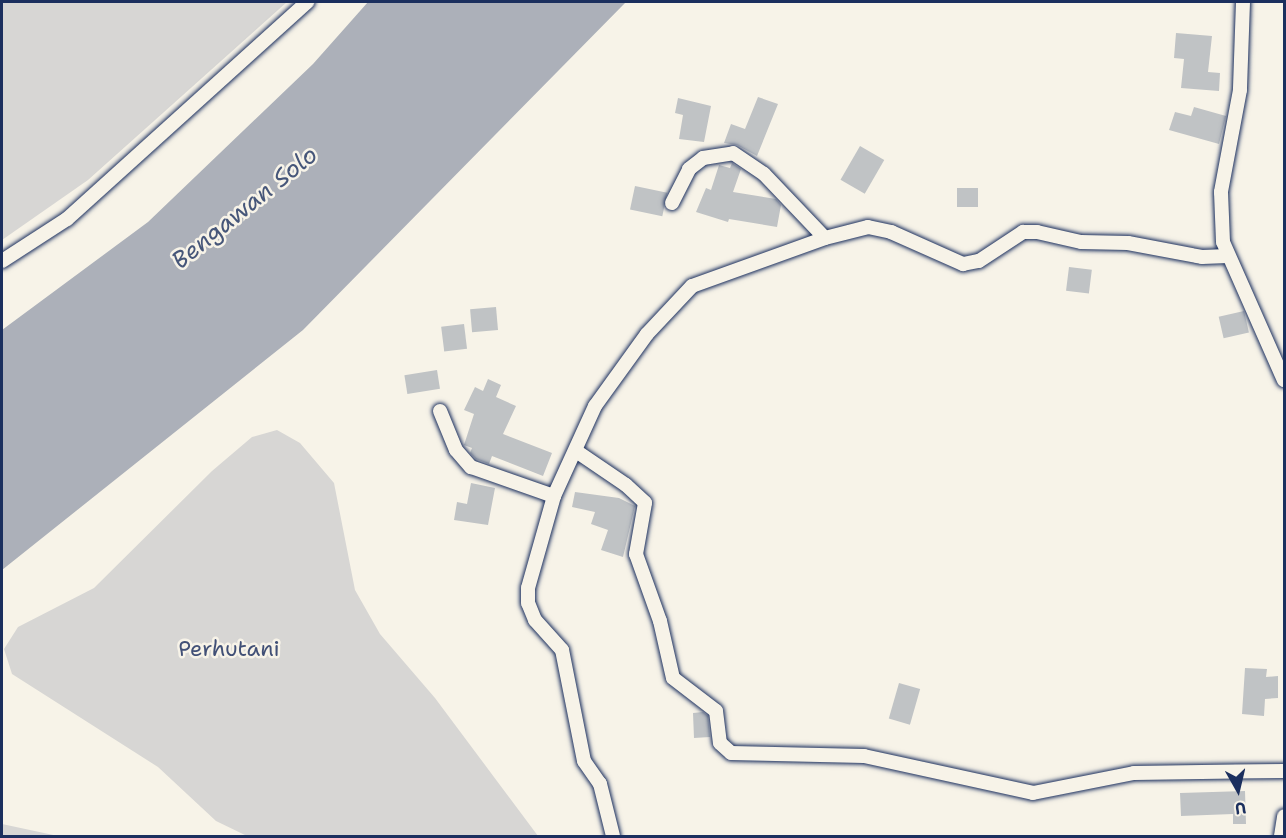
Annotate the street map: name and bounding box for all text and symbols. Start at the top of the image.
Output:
water label: Bengawan Solo [166,140,324,276]
park label: Perhutani [178,636,280,662]
north arrow [1208,760,1268,820]
text: U [1234,797,1247,819]

